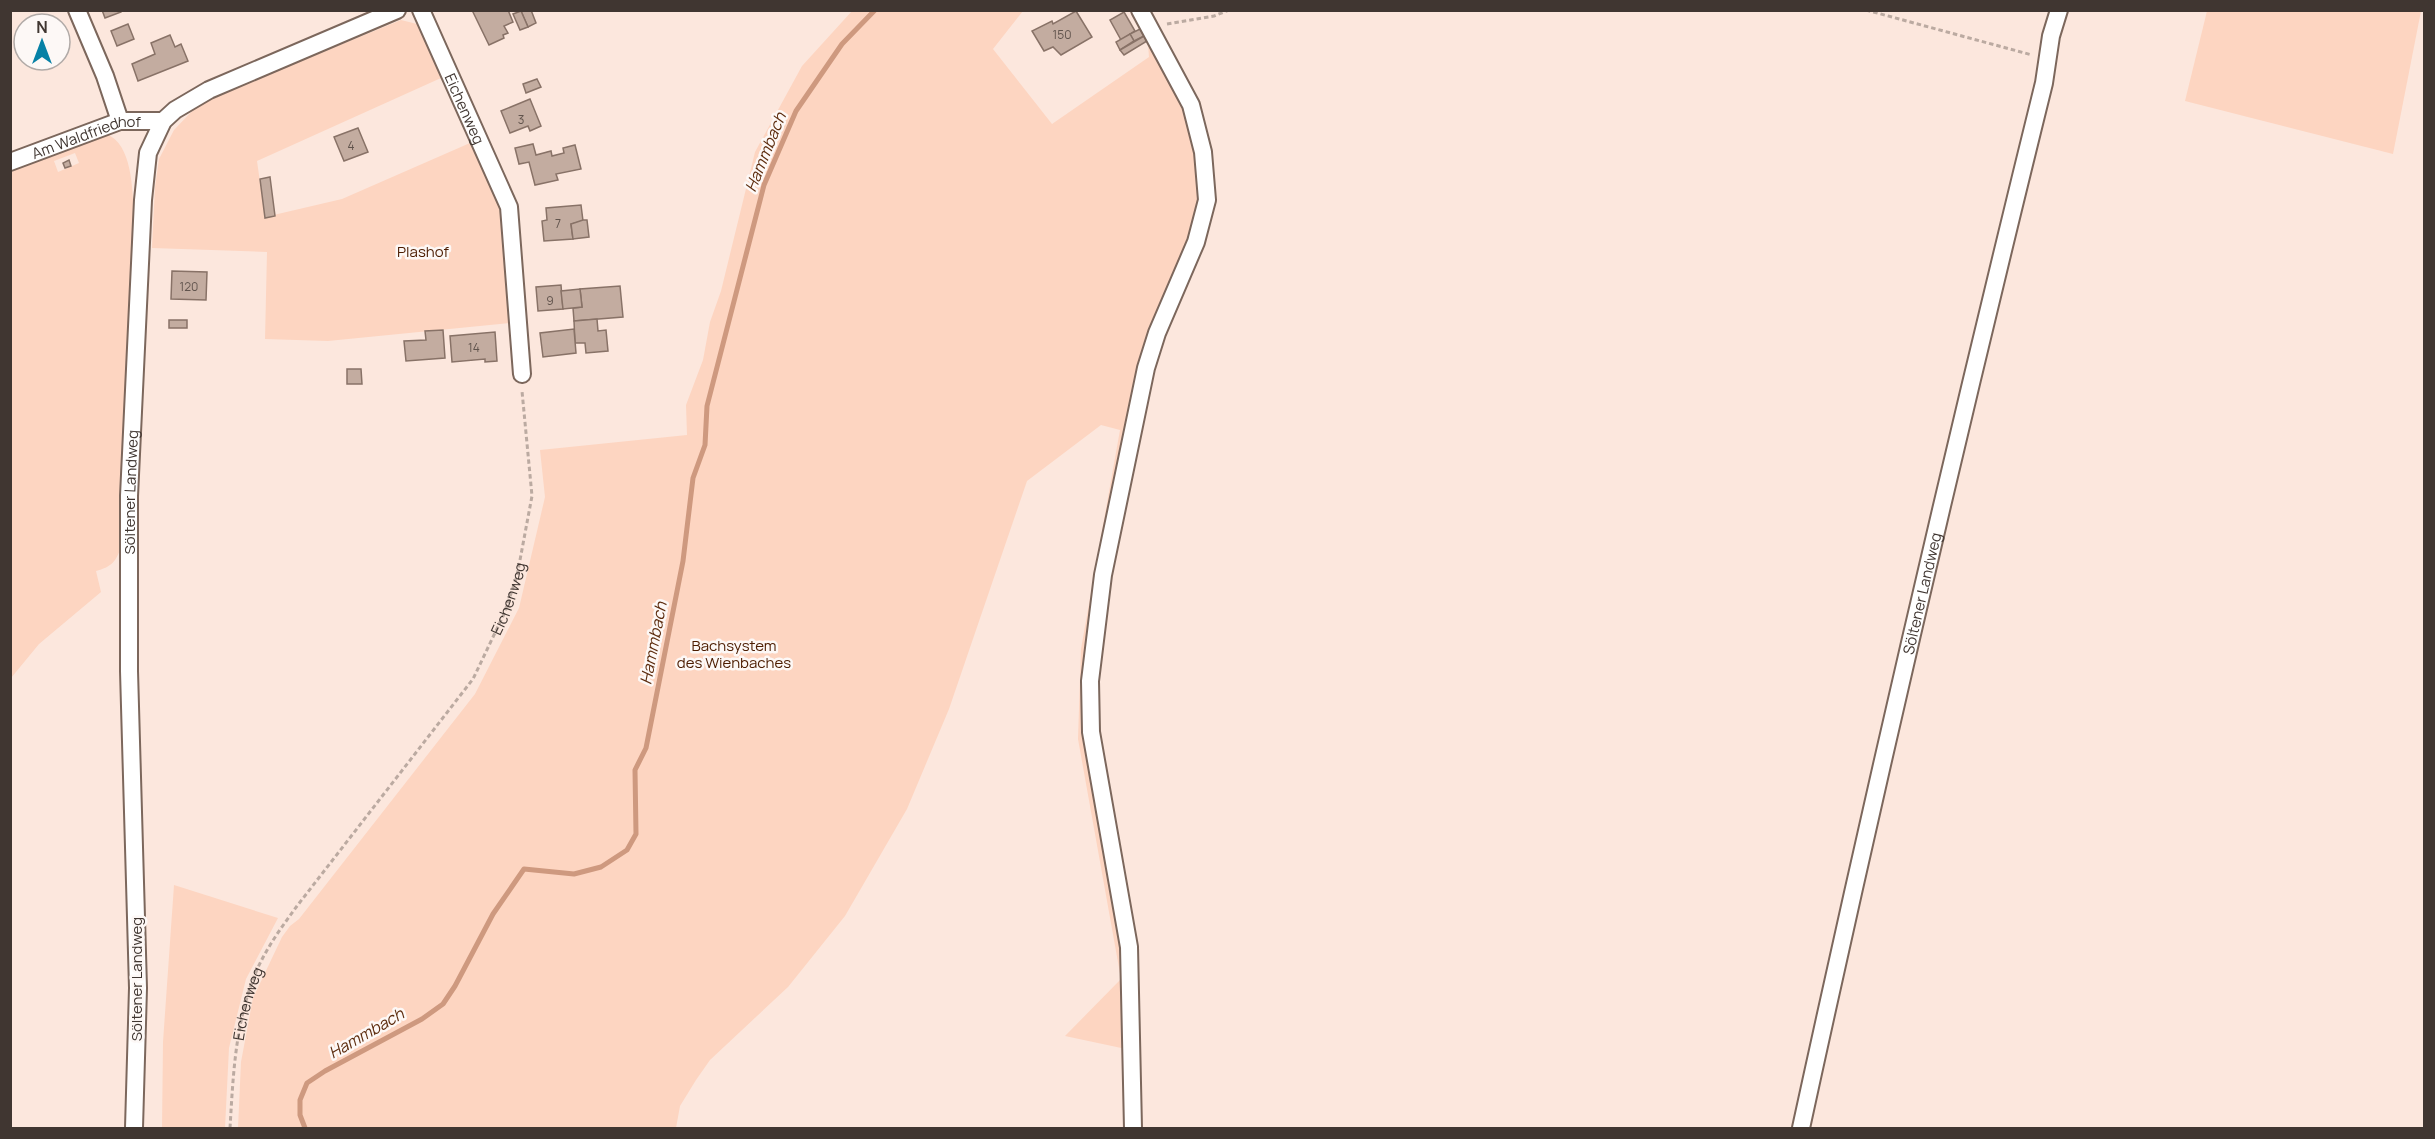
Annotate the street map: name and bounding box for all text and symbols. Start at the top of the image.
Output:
north arrow [12,12,72,72]
text: N [36,16,48,38]
house number: 150 [1053,26,1071,43]
street label: Eichenweg [440,70,490,147]
water label: Hammbach [739,109,791,195]
street label: Am Waldfriedhof [29,111,141,164]
house number: 3 [518,111,524,128]
house number: 4 [347,137,355,154]
house number: 7 [555,215,561,232]
park label: Plashof [397,241,450,262]
house number: 120 [180,278,198,295]
house number: 9 [546,292,554,309]
house number: 14 [468,339,480,356]
street label: Söltener Landweg [119,429,143,555]
street label: Söltener Landweg [1897,530,1946,657]
street label: Eichenweg [485,561,530,638]
water label: Hammbach [634,599,672,686]
park label: Bachsystem des Wienbaches [677,635,791,673]
street label: Söltener Landweg [126,917,147,1041]
street label: Eichenweg [227,963,268,1042]
water label: Hammbach [324,1002,408,1063]

